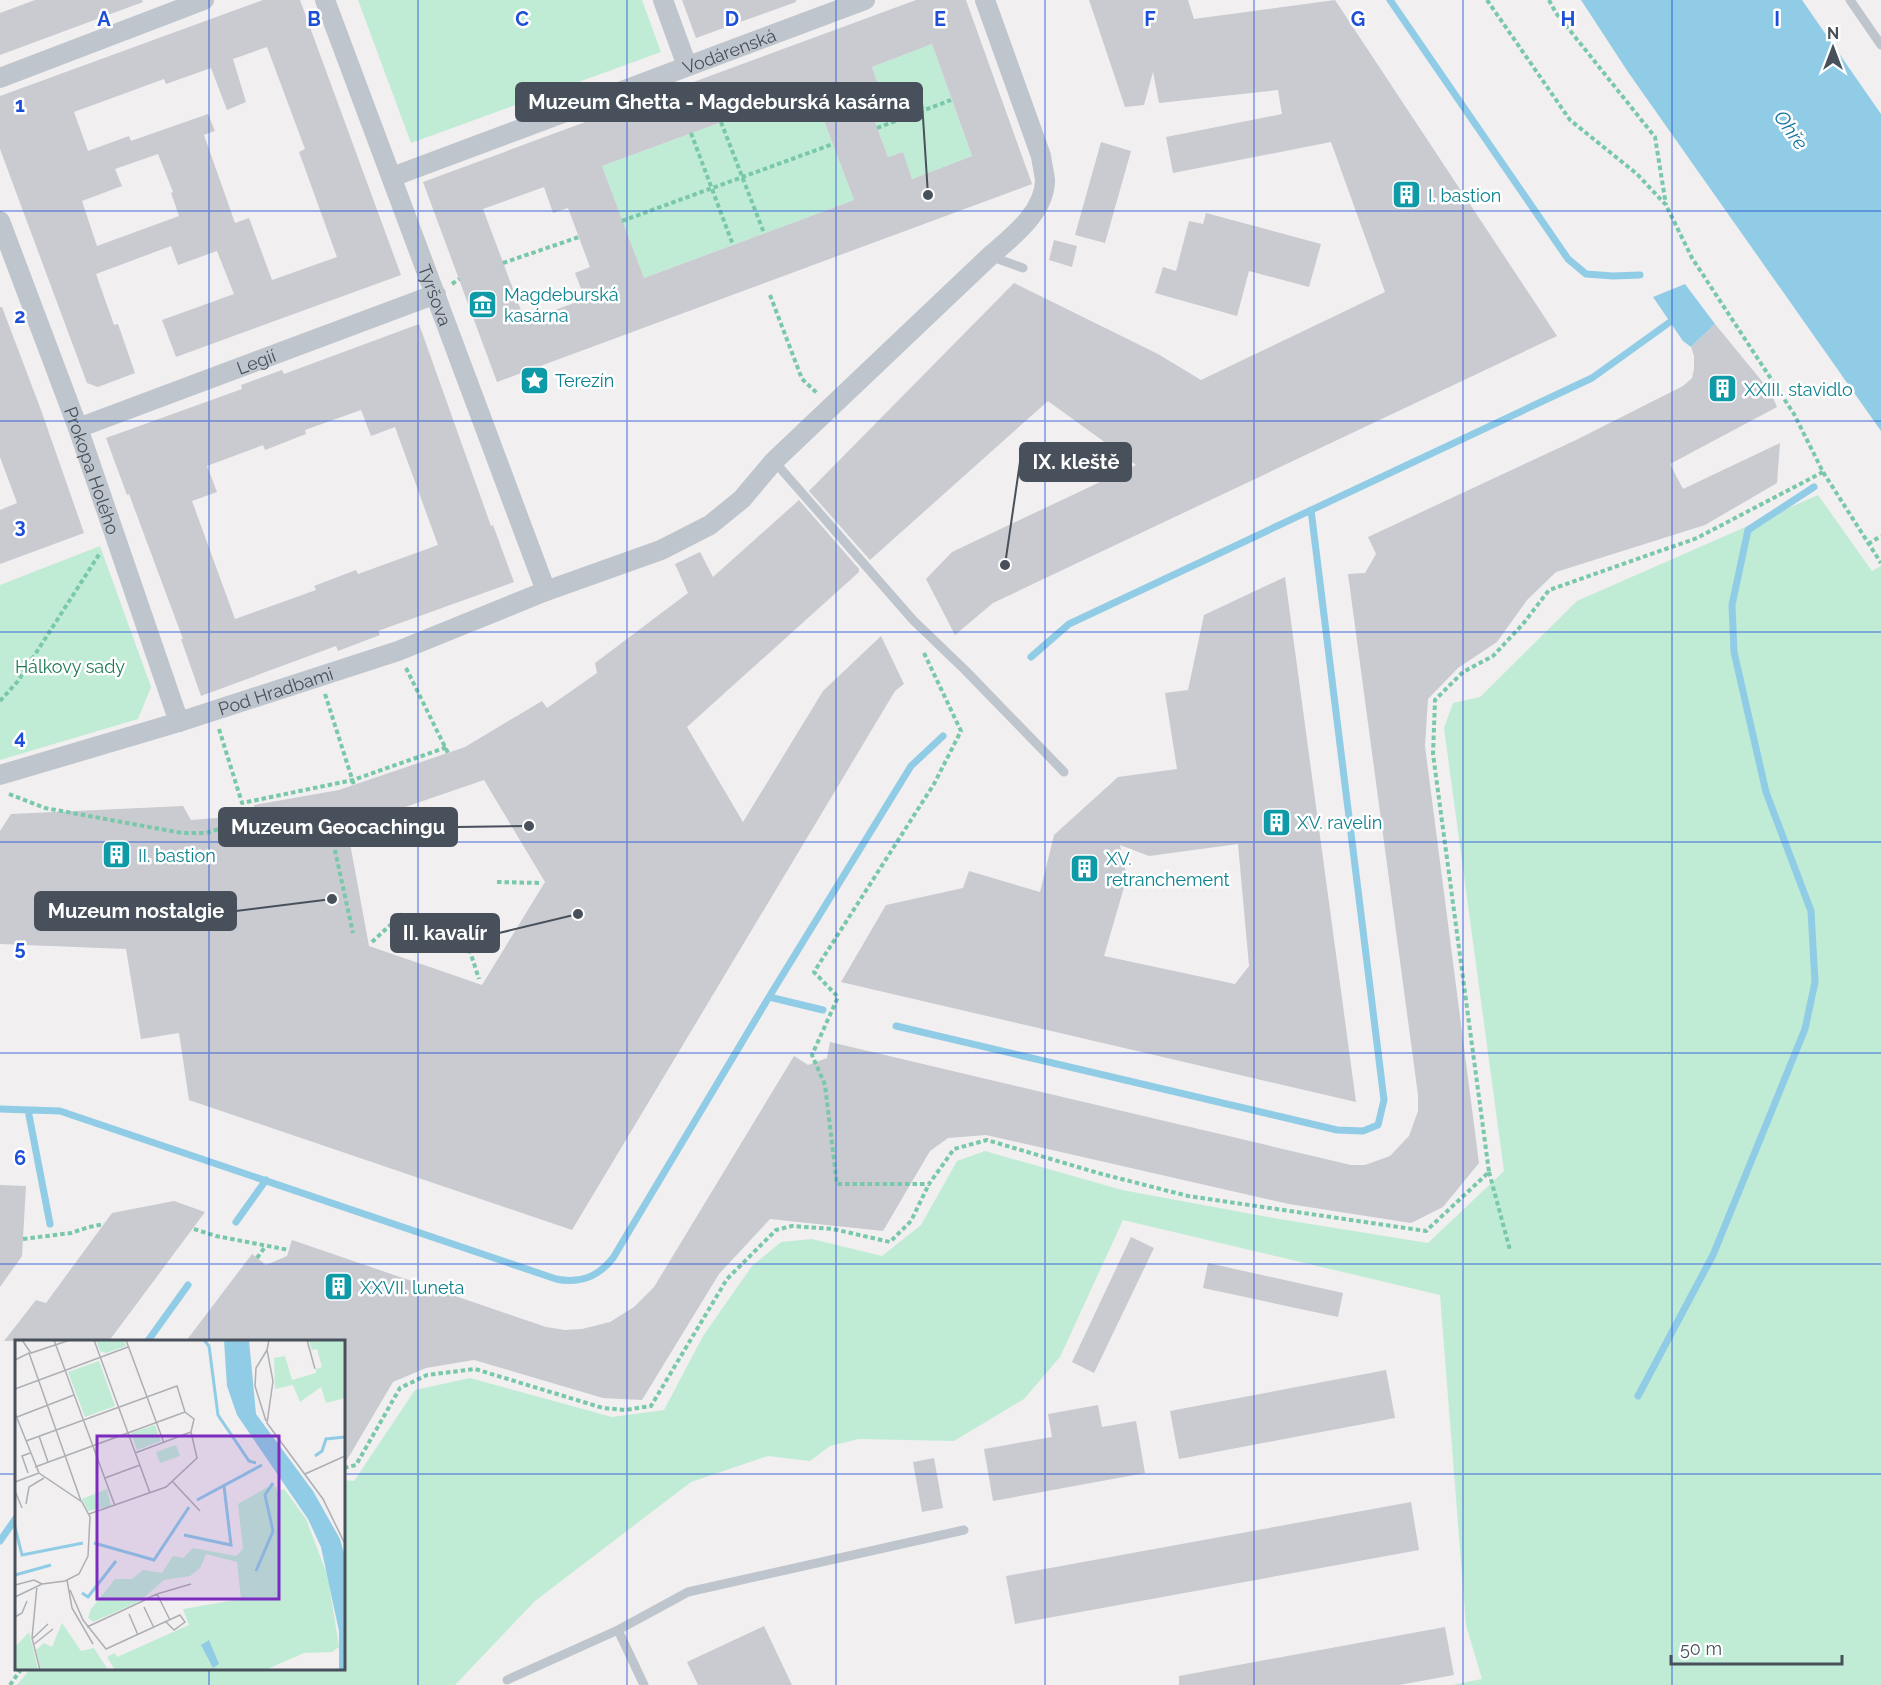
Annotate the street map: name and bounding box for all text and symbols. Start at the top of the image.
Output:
text: A [97,7,111,31]
text: B [307,7,321,31]
text: C [515,7,529,31]
text: D [725,7,739,31]
text: E [934,7,946,31]
text: F [1144,7,1156,31]
text: G [1351,7,1365,31]
text: H [1561,7,1575,31]
text: I [1774,7,1780,31]
north arrow [1803,18,1863,78]
street label: Vodárenská [680,24,779,78]
text: N [1827,24,1839,43]
callout: Muzeum Ghetta - Magdeburská kasárna [516,83,922,121]
text: Muzeum Ghetta - Magdeburská kasárna [528,90,910,114]
text: 1 [15,93,25,117]
water label: Ohře [1769,106,1813,155]
building icon: I. bastion [1391,179,1423,211]
place label: I. bastion [1428,185,1501,206]
street label: Tyršova [414,261,456,329]
place label: Magdeburská kasárna [504,284,619,326]
museum icon: Magdeburská kasárna [467,288,499,320]
text: 2 [14,304,26,328]
street label: Legií [234,345,278,378]
place icon: Terezín [518,364,550,396]
place label: Terezín [555,370,614,391]
building icon: XXIII. stavidlo [1707,373,1739,405]
place label: XXIII. stavidlo [1744,379,1853,400]
street label: Prokopa Holého [60,404,124,537]
callout: IX. kleště [1020,443,1131,481]
text: IX. kleště [1033,450,1119,474]
text: 3 [14,514,26,538]
park label: Hálkovy sady [15,656,125,677]
street label: Pod Hradbami [215,662,335,719]
text: 4 [14,725,26,749]
building icon: XV. ravelin [1260,806,1292,838]
callout: Muzeum Geocachingu [219,808,457,846]
place label: XV. ravelin [1297,812,1382,833]
text: Muzeum Geocachingu [231,815,445,839]
building icon: II. bastion [101,839,133,871]
place label: II. bastion [138,845,216,866]
place label: XV. retranchement [1106,848,1230,890]
building icon: XV. retranchement [1069,852,1101,884]
callout: Muzeum nostalgie [35,892,236,930]
text: Muzeum nostalgie [48,899,224,923]
callout: II. kavalír [391,914,499,952]
text: II. kavalír [403,921,487,945]
text: 5 [14,936,26,960]
text: 6 [14,1146,26,1170]
building icon: XXVII. luneta [323,1271,355,1303]
place label: XXVII. luneta [360,1277,464,1298]
inset map [15,1340,345,1670]
scale bar [1671,1628,1842,1666]
text: 50 m [1680,1638,1722,1659]

